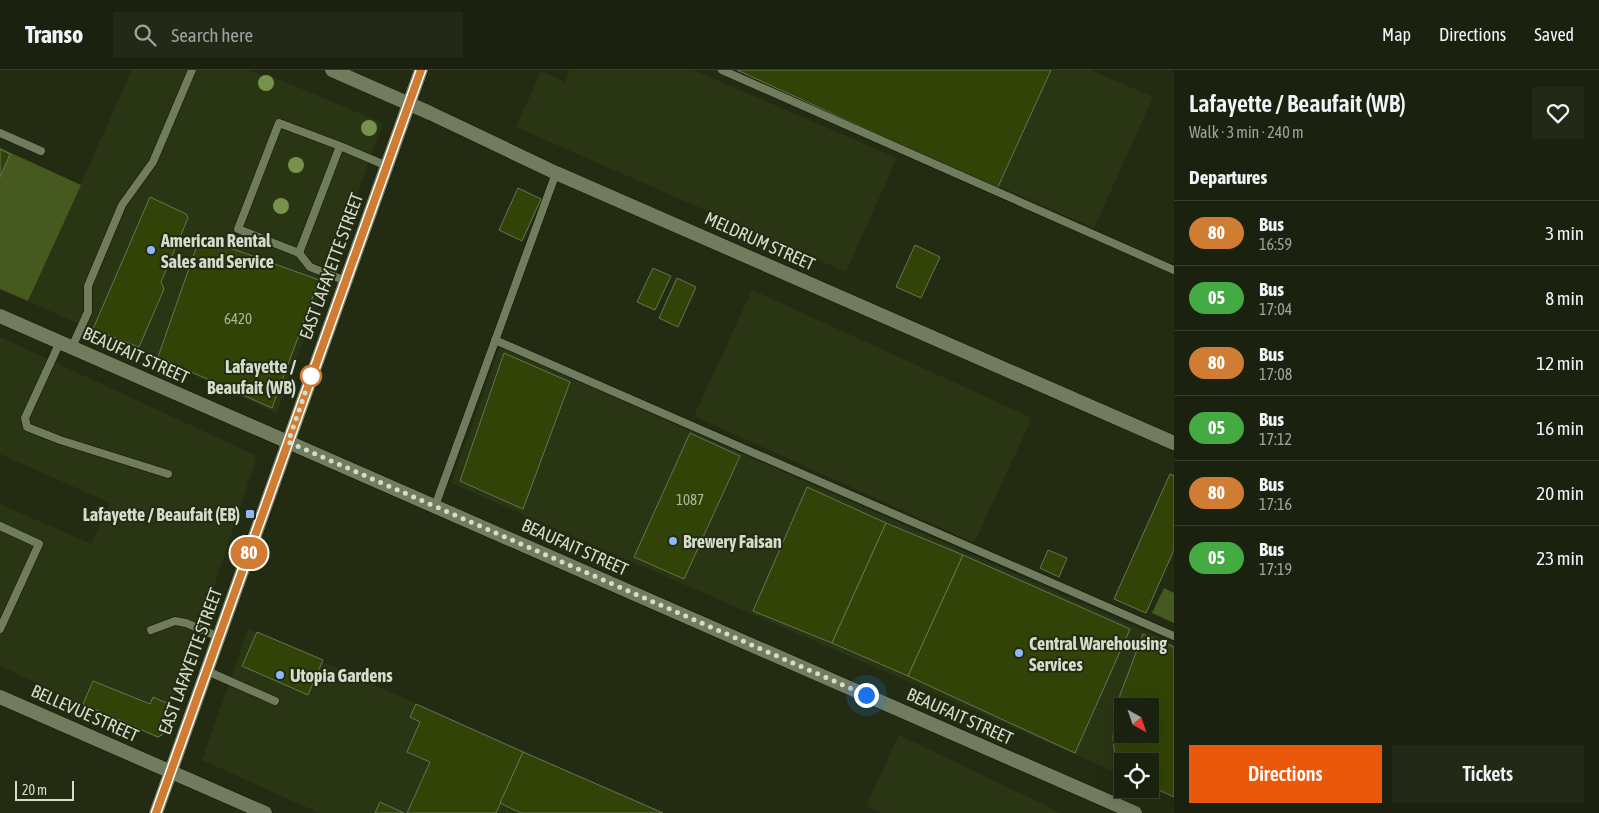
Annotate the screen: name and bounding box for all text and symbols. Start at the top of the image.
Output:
search box [113,12,463,57]
text: Transo [25,21,83,48]
icon: search [131,21,159,49]
text: Search here [171,24,253,46]
text: Map [1382,24,1411,45]
text: Directions [1439,24,1506,45]
text: Saved [1534,24,1574,45]
button: heart [1532,87,1584,139]
text: Lafayette / Beaufait (WB) [1189,90,1406,117]
text: Walk · 3 min · 240 m [1189,123,1303,141]
text: Departures [1189,166,1267,188]
street label: EAST LAFAYETTE STREET [295,190,367,342]
street label: MELDRUM STREET [702,207,819,275]
text: Bus [1259,213,1284,235]
text: 80 [1208,222,1225,243]
text: 3 min [1545,222,1584,244]
place label: American Rental Sales and Service [160,230,274,272]
text: 16:59 [1259,235,1292,253]
marker: American Rental Sales and Service [145,244,157,256]
text: Bus [1259,278,1284,300]
text: 05 [1208,287,1225,308]
text: 8 min [1545,287,1584,309]
text: 17:04 [1259,300,1292,318]
house number: 6420 [224,310,252,327]
street label: BEAUFAIT STREET [80,322,192,388]
text: Bus [1259,343,1284,365]
text: 80 [1208,352,1225,373]
text: 12 min [1536,352,1584,374]
place label: Lafayette / Beaufait (WB) [207,356,297,398]
marker: Lafayette / Beaufait (WB) [300,365,322,387]
text: 17:08 [1259,365,1292,383]
text: Bus [1259,408,1284,430]
text: 05 [1208,417,1225,438]
text: 16 min [1536,417,1584,439]
text: 17:12 [1259,430,1292,448]
text: Bus [1259,473,1284,495]
text: 80 [1208,482,1225,503]
text: 20 min [1536,482,1584,504]
house number: 1087 [676,491,704,508]
text: 17:16 [1259,495,1292,513]
place label: Lafayette / Beaufait (EB) [83,504,240,525]
marker: Lafayette / Beaufait (EB) [244,508,256,520]
street label: BEAUFAIT STREET [519,514,631,580]
place label: Brewery Faisan [683,531,782,552]
marker: Brewery Faisan [667,535,679,547]
line badge: 80 [226,537,272,569]
text: Bus [1259,538,1284,560]
text: 80 [241,542,257,563]
text: 05 [1208,547,1225,568]
text: 23 min [1536,547,1584,569]
text: 17:19 [1259,560,1292,578]
street label: EAST LAFAYETTE STREET [154,585,226,737]
place label: Central Warehousing Services [1029,633,1167,675]
marker: Central Warehousing Services [1013,647,1025,659]
place label: Utopia Gardens [290,665,393,686]
marker: Utopia Gardens [274,669,286,681]
street label: BELLEVUE STREET [28,680,142,746]
your location [854,683,879,708]
street label: BEAUFAIT STREET [904,683,1016,749]
north arrow [1114,698,1159,742]
map controls [1114,698,1159,798]
button: Directions [1189,745,1382,803]
button: Tickets [1392,745,1584,803]
button: locate [1114,753,1159,798]
scale bar [15,778,74,801]
text: 20 m [22,782,47,798]

